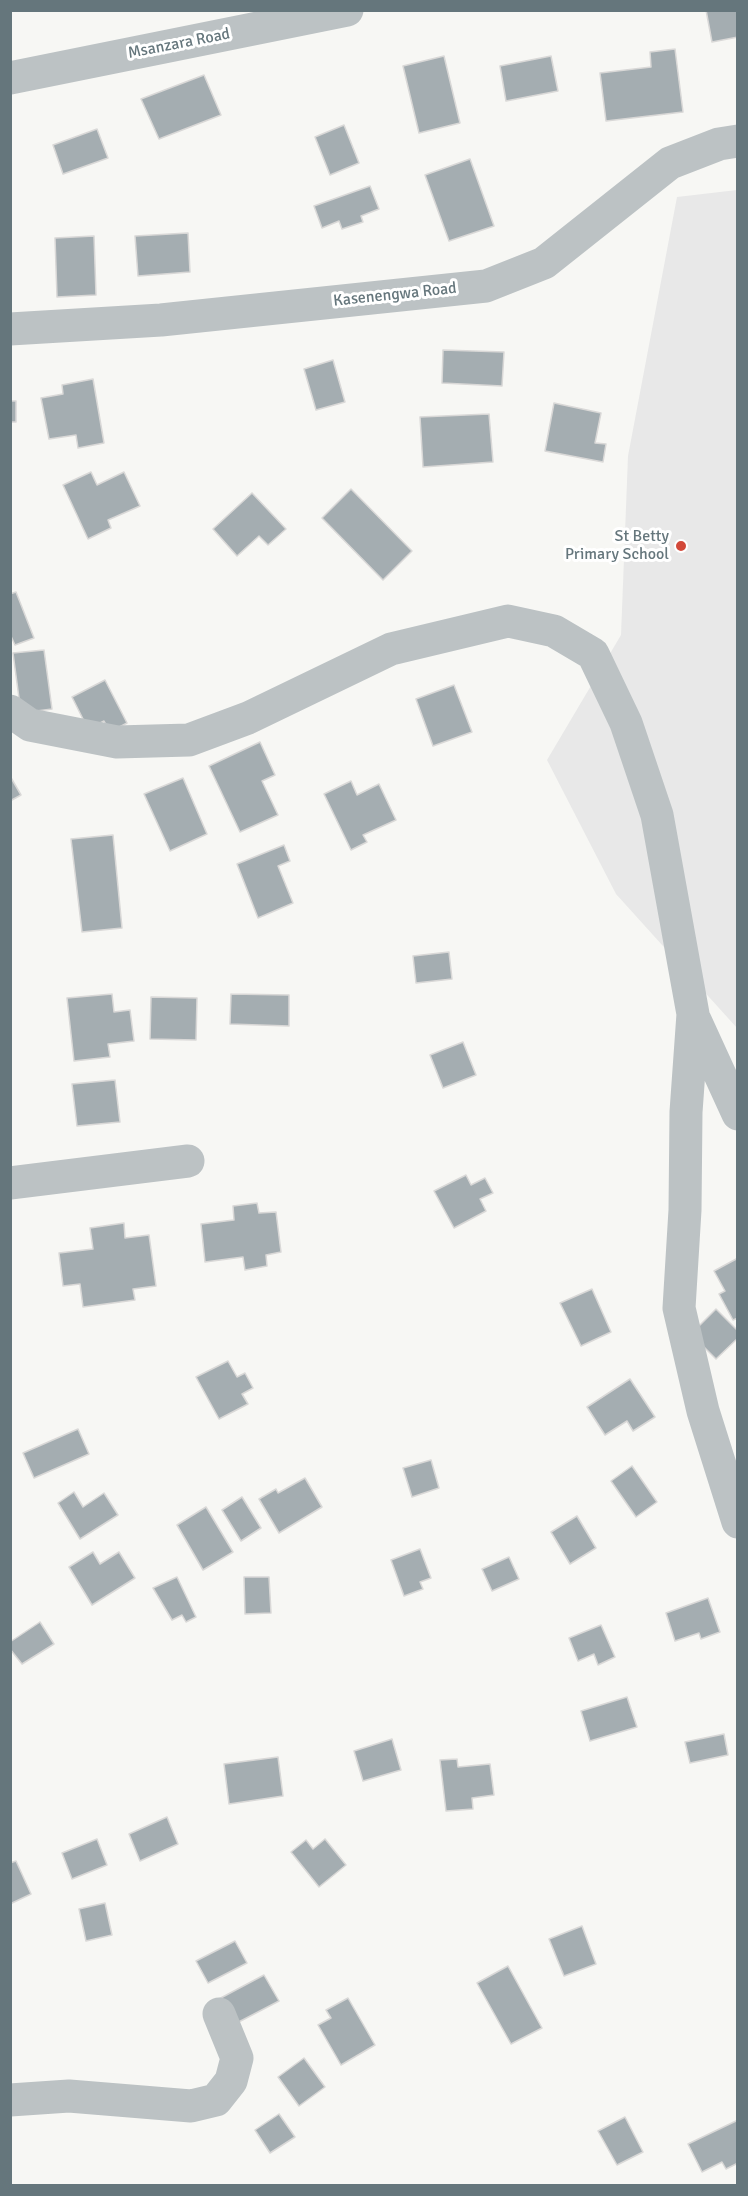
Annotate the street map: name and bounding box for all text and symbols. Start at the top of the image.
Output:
street label: Msanzara Road [126,25,232,63]
street label: Kasenengwa Road [332,279,458,311]
place label: St Betty Primary School [565,527,669,565]
marker: St Betty Primary School [674,539,688,553]

